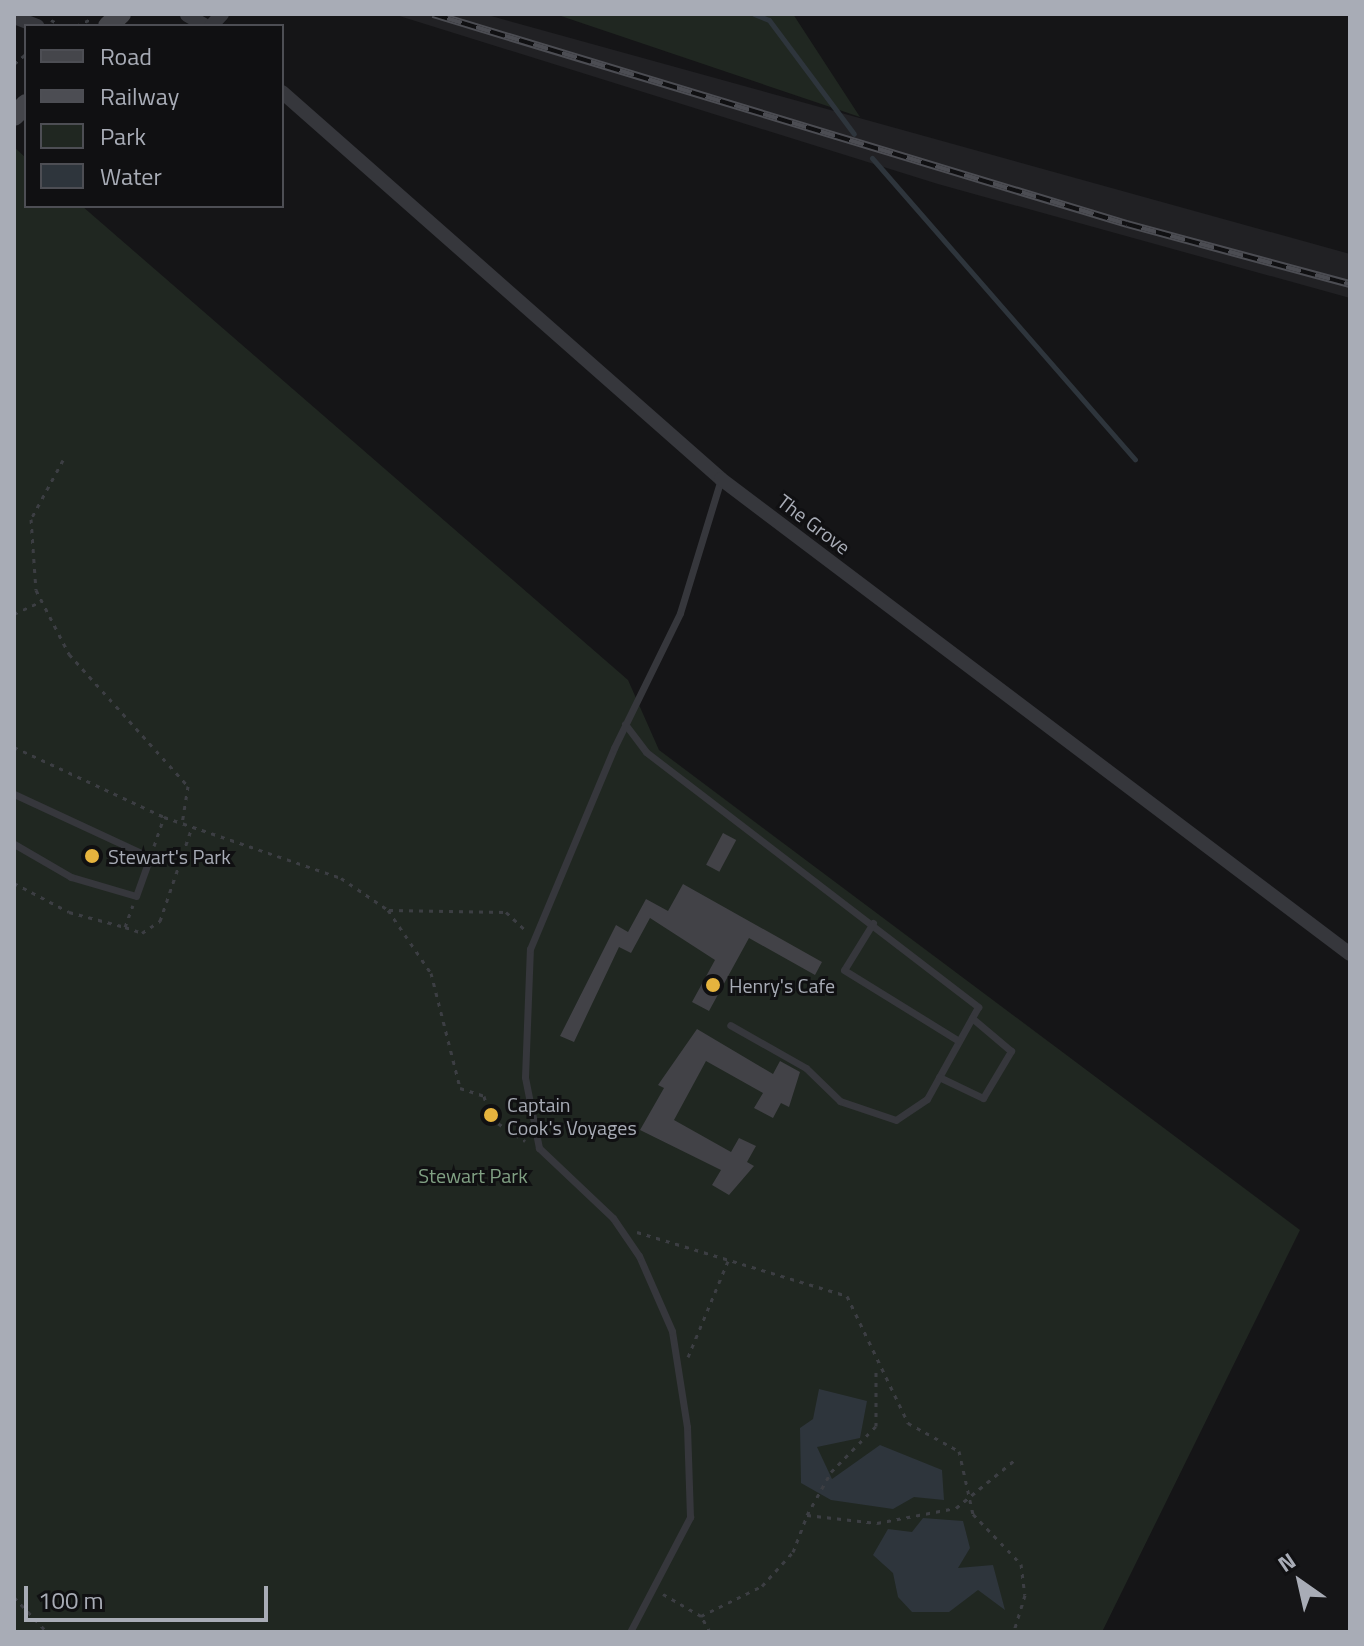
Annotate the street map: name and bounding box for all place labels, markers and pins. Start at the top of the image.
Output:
place label: Stewart's Park [108,844,231,868]
marker: Stewart's Park [83,847,101,865]
place label: Henry's Cafe [729,973,835,997]
marker: Henry's Cafe [704,976,722,994]
place label: Captain Cook's Voyages [507,1092,637,1139]
marker: Captain Cook's Voyages [482,1106,500,1124]

